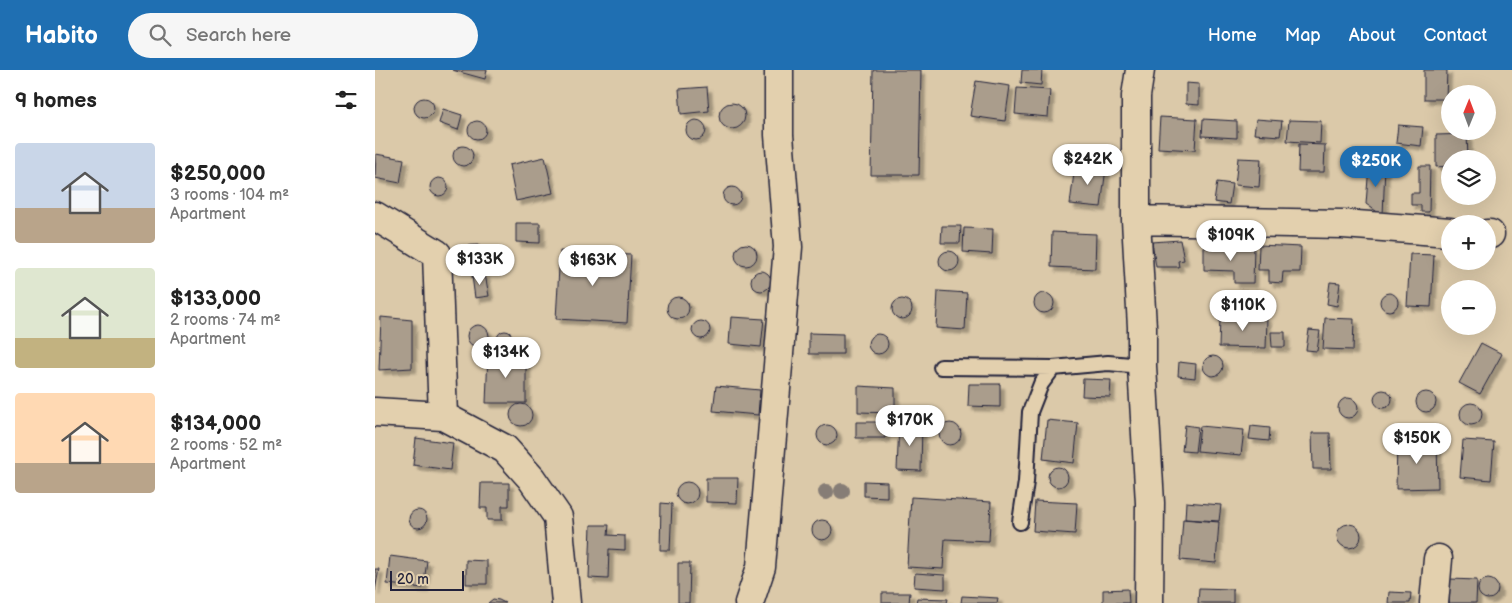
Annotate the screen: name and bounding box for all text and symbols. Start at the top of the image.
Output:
search box [128,13,478,58]
text: Habito [25,21,98,50]
icon: search [146,21,174,49]
text: Search here [186,24,291,47]
text: Home [1208,25,1257,46]
text: Map [1285,25,1321,46]
text: About [1349,25,1396,46]
text: Contact [1424,25,1487,46]
north arrow [1441,85,1496,140]
map controls [1441,85,1496,335]
icon: filters [332,86,360,114]
text: 9 homes [15,88,97,113]
pin: $242K [1053,144,1123,186]
pin: $250K [1341,146,1411,188]
text: $242K [1063,150,1113,169]
button: layers [1441,150,1496,205]
text: $250K [1351,152,1401,171]
text: $250,000 [170,161,266,186]
icon: home [55,163,115,223]
text: 3 rooms · 104 m² [170,186,289,205]
text: Apartment [170,205,246,224]
button: + [1441,215,1496,270]
pin: $109K [1196,220,1266,262]
text: $109K [1207,226,1255,245]
pin: $133K [445,244,515,286]
pin: $163K [558,244,628,287]
text: $133K [457,250,503,269]
text: $163K [569,251,617,270]
button: − [1441,280,1496,335]
text: $133,000 [170,286,261,311]
icon: home [55,288,115,348]
pin: $110K [1208,290,1278,332]
text: $110K [1221,296,1265,315]
text: 2 rooms · 74 m² [170,311,281,330]
text: Apartment [170,330,246,349]
pin: $134K [471,336,541,379]
text: $134K [483,343,529,362]
pin: $170K [875,404,945,447]
text: $134,000 [170,411,261,436]
text: $170K [887,411,933,430]
icon: home [55,413,115,473]
pin: $150K [1382,422,1452,465]
text: $150K [1393,429,1441,448]
text: 2 rooms · 52 m² [170,436,282,455]
text: Apartment [170,455,246,474]
scale bar [390,568,464,591]
text: 20 m [397,571,429,588]

